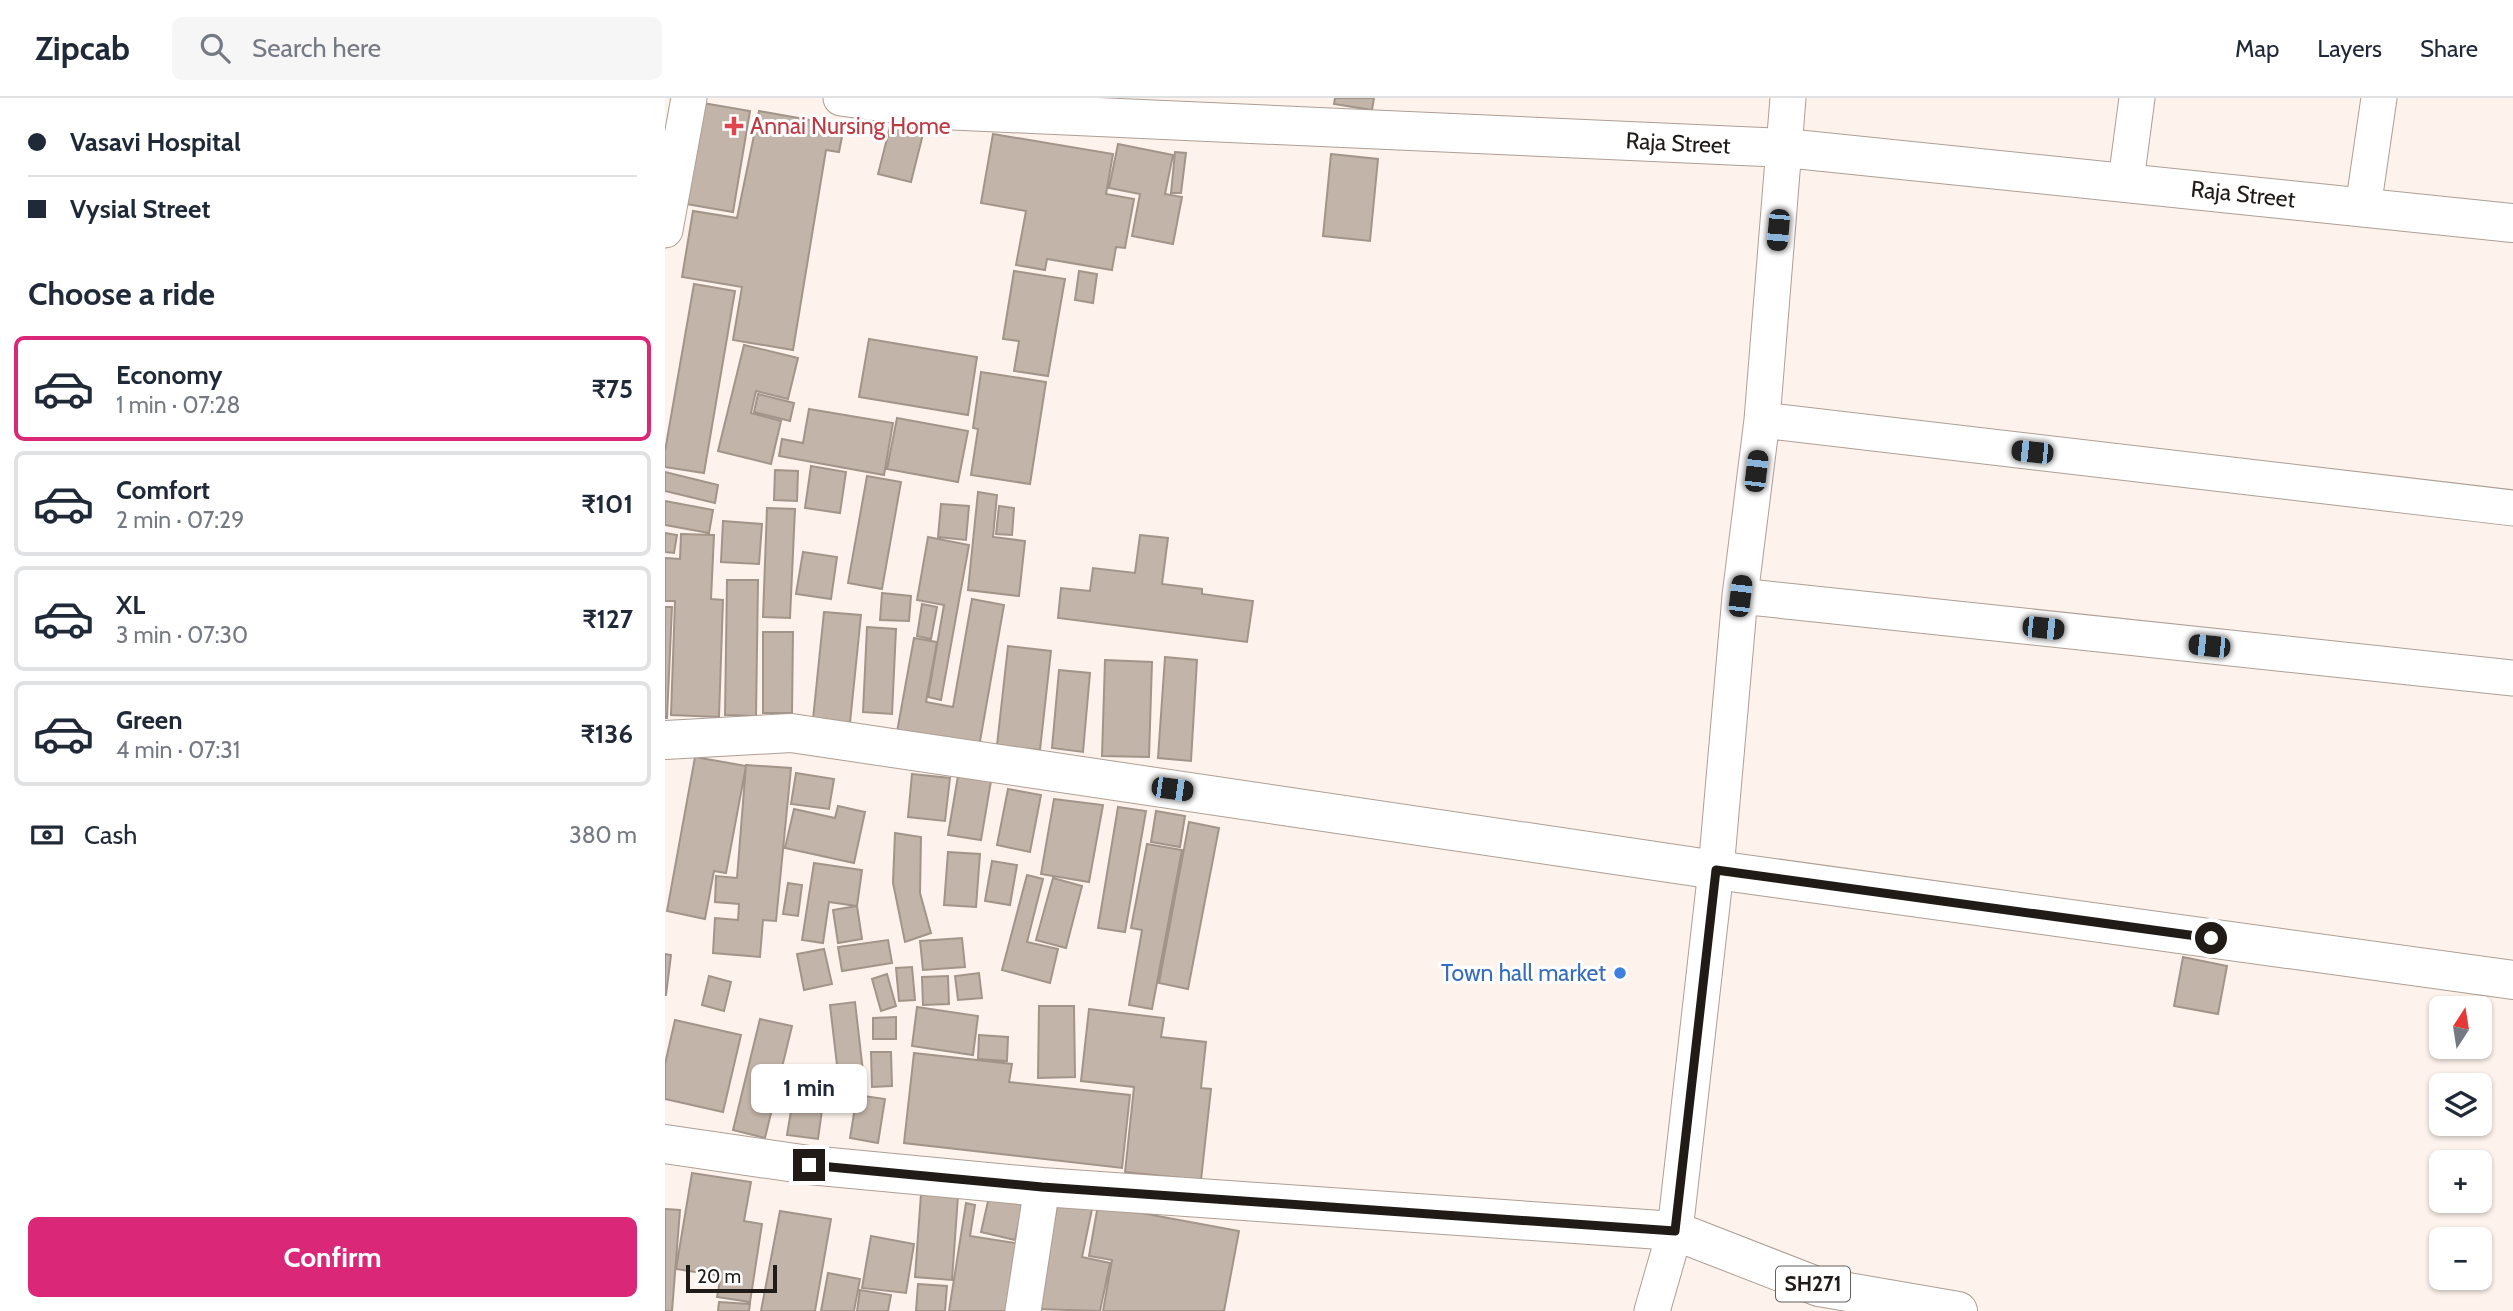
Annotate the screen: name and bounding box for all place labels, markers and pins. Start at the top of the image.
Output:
place label: Annai Nursing Home [750,112,951,140]
marker: Annai Nursing Home [724,116,744,136]
place label: Town hall market [1441,959,1606,987]
marker: Town hall market [1612,965,1628,981]

